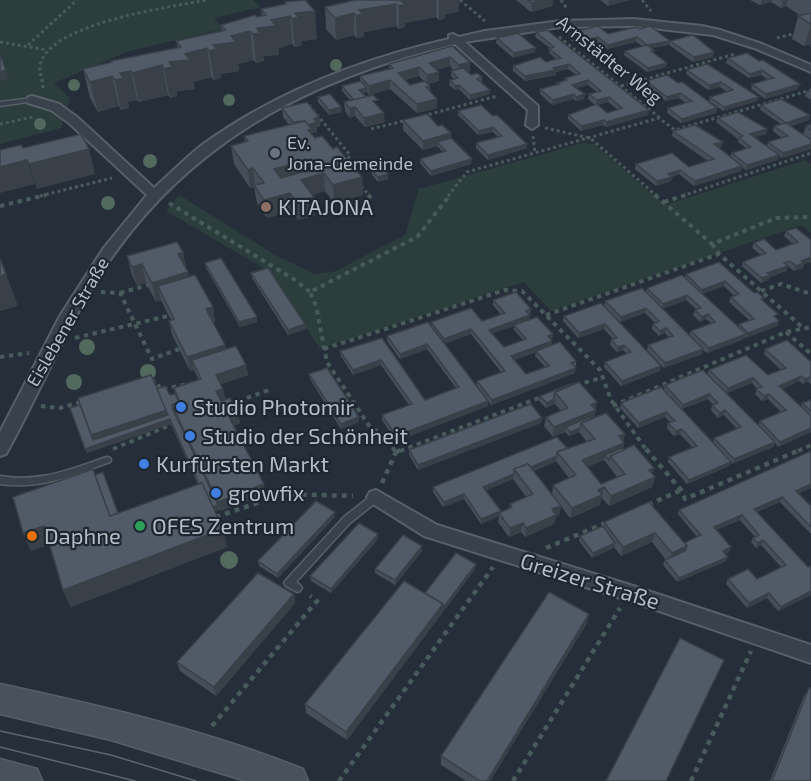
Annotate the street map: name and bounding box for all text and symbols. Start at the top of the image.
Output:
street label: Arnstädter Weg [553,10,667,108]
place label: Ev. Jona-Gemeinde [287,131,413,174]
marker: Ev. Jona-Gemeinde [268,146,282,160]
place label: KITAJONA [278,193,374,219]
marker: KITAJONA [259,200,273,214]
street label: Eislebener Straße [21,253,113,390]
place label: Studio Photomir [193,393,354,419]
marker: Studio Photomir [174,400,188,414]
place label: Studio der Schönheit [202,422,408,448]
marker: Studio der Schönheit [183,429,197,443]
place label: Kurfürsten Markt [156,450,329,476]
marker: Kurfürsten Markt [137,457,151,471]
place label: growfix [228,479,305,505]
marker: growfix [209,486,223,500]
place label: OFES Zentrum [152,512,294,538]
marker: OFES Zentrum [133,519,147,533]
place label: Daphne [44,522,121,548]
marker: Daphne [25,529,39,543]
street label: Greizer Straße [518,547,663,614]

